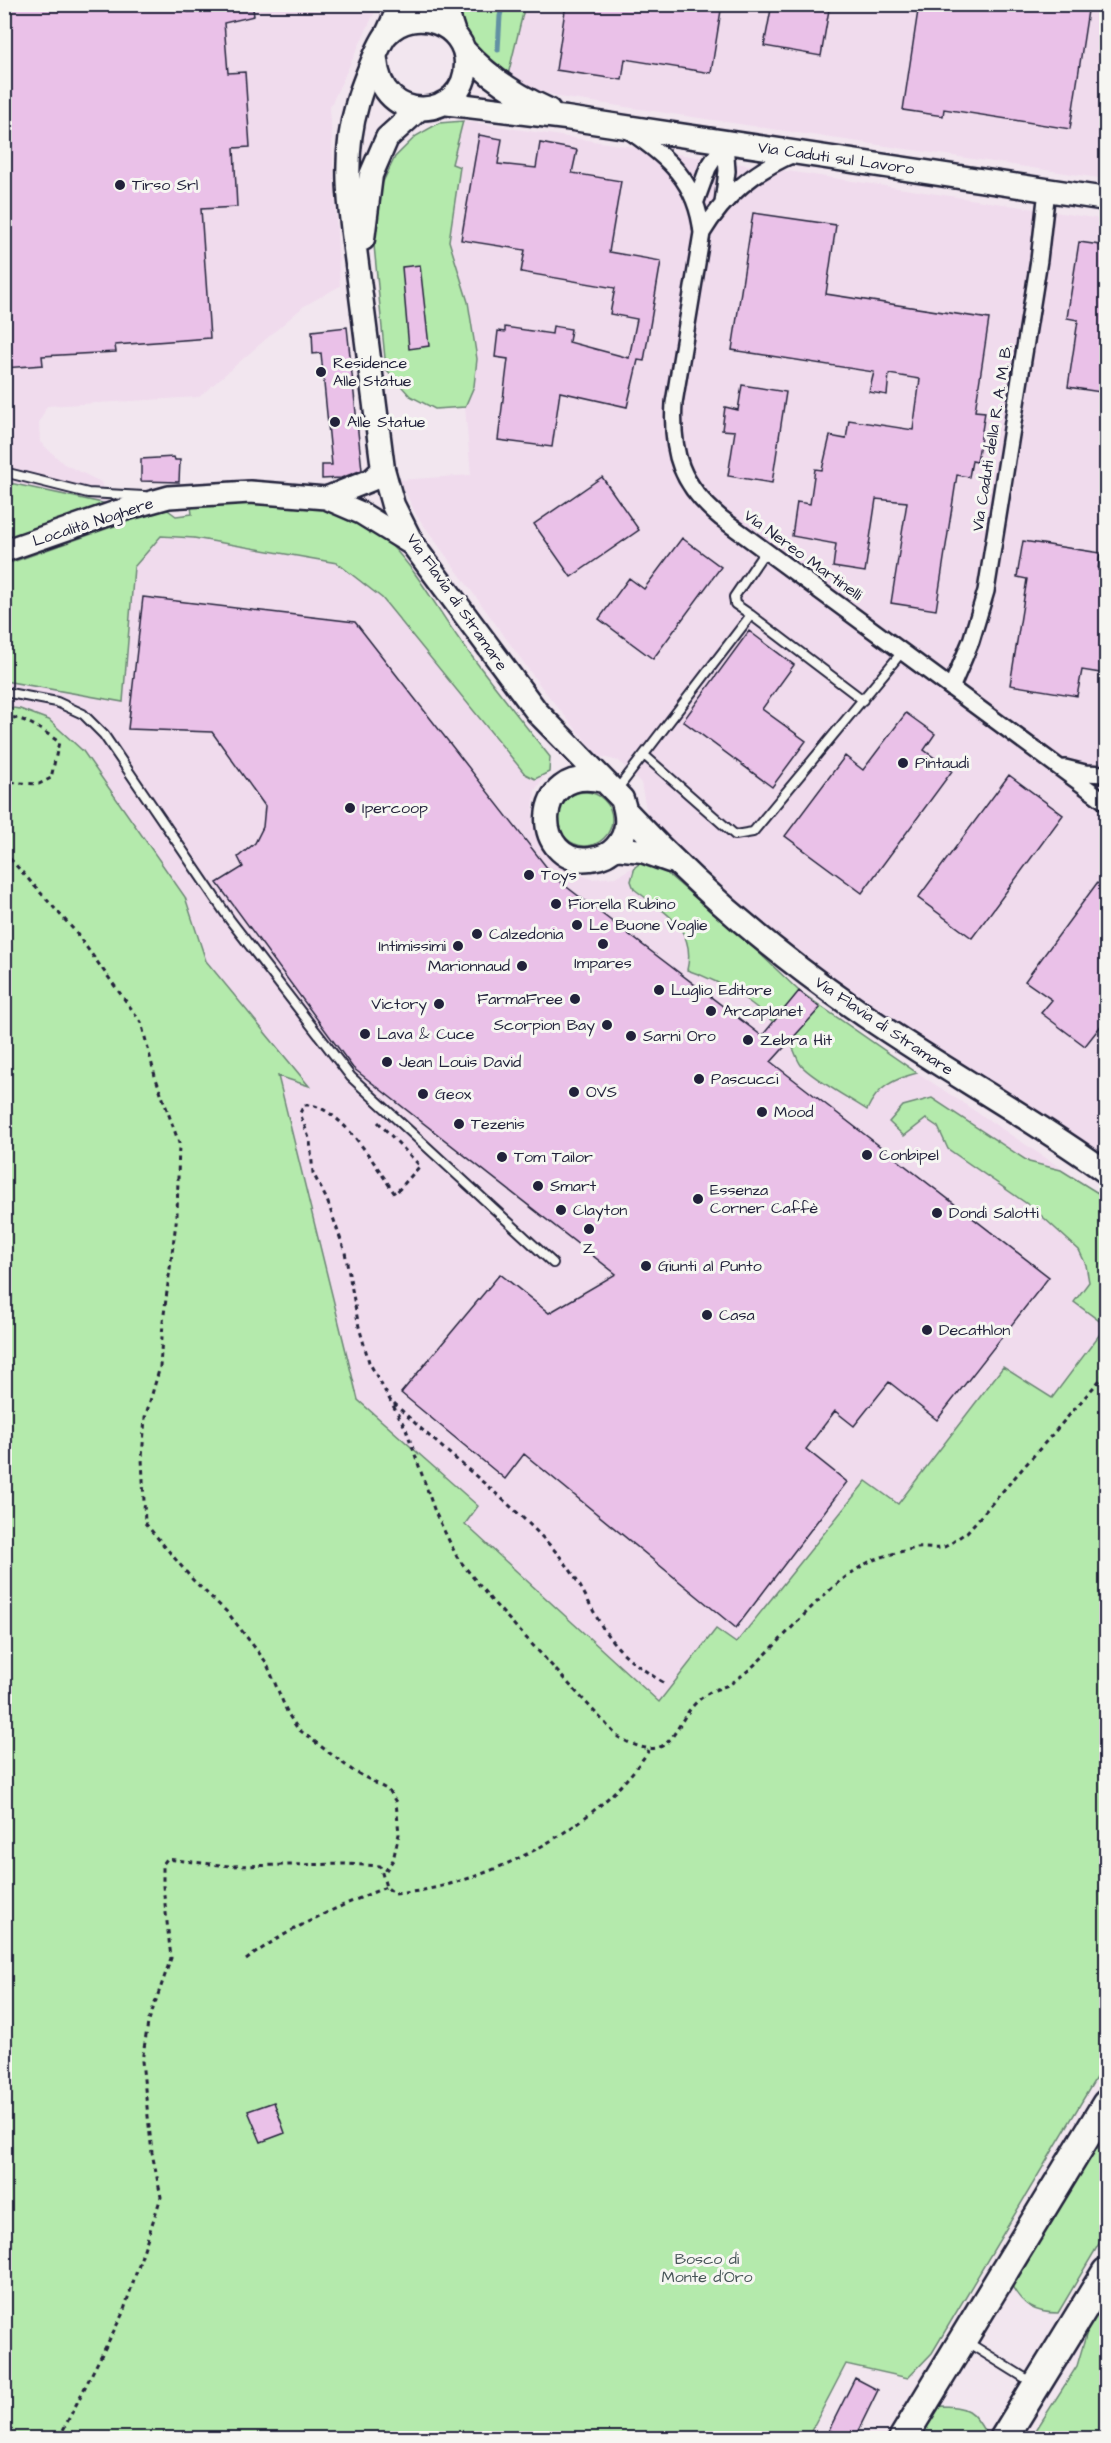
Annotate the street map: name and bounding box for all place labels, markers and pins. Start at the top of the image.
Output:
place label: Tirso Srl [132,174,198,196]
marker: Tirso Srl [113,178,127,192]
place label: Residence Alle Statue [333,352,412,392]
marker: Residence Alle Statue [314,365,328,379]
place label: Alle Statue [347,411,426,433]
marker: Alle Statue [328,415,342,429]
place label: Pintaudi [915,752,970,774]
marker: Pintaudi [896,756,910,770]
place label: Ipercoop [362,797,428,819]
marker: Ipercoop [343,801,357,815]
place label: Toys [541,864,577,887]
marker: Toys [522,868,536,882]
place label: Fiorella Rubino [568,893,676,915]
marker: Fiorella Rubino [549,897,563,911]
place label: Le Buone Voglie [589,914,708,937]
marker: Le Buone Voglie [570,918,584,932]
place label: Calzedonia [489,923,563,945]
marker: Calzedonia [470,927,484,941]
place label: Intimissimi [378,935,447,957]
marker: Impares [596,937,610,951]
marker: Intimissimi [451,939,465,953]
place label: Impares [574,952,632,974]
place label: Marionnaud [428,955,510,977]
marker: Marionnaud [515,959,529,973]
place label: Luglio Editore [671,979,772,1002]
marker: Luglio Editore [652,983,666,997]
place label: FarmaFree [477,988,563,1010]
marker: FarmaFree [568,992,582,1006]
place label: Victory [371,993,427,1016]
marker: Victory [432,997,446,1011]
place label: Arcaplanet [723,1000,804,1022]
marker: Arcaplanet [704,1004,718,1018]
place label: Scorpion Bay [494,1014,595,1037]
marker: Scorpion Bay [600,1018,614,1032]
place label: Lava & Cuce [377,1023,475,1045]
place label: Sarni Oro [643,1025,716,1047]
marker: Lava & Cuce [358,1027,372,1041]
marker: Sarni Oro [624,1029,638,1043]
place label: Zebra Hit [760,1029,833,1051]
marker: Zebra Hit [741,1033,755,1047]
place label: Jean Louis David [399,1051,521,1073]
marker: Jean Louis David [380,1055,394,1069]
place label: Pascucci [711,1068,779,1090]
marker: Pascucci [692,1072,706,1086]
place label: OVS [586,1081,617,1103]
place label: Geox [435,1083,472,1105]
marker: OVS [567,1085,581,1099]
marker: Geox [416,1087,430,1101]
place label: Mood [774,1101,813,1123]
marker: Mood [755,1105,769,1119]
place label: Tezenis [471,1113,525,1135]
marker: Tezenis [452,1117,466,1131]
place label: Conbipel [879,1144,939,1166]
place label: Tom Tailor [514,1146,593,1168]
marker: Conbipel [860,1148,874,1162]
marker: Tom Tailor [495,1150,509,1164]
place label: Smart [550,1175,597,1197]
marker: Smart [531,1179,545,1193]
place label: Essenza Corner Caffè [710,1179,819,1219]
marker: Essenza Corner Caffè [691,1192,705,1206]
place label: Clayton [573,1199,627,1222]
place label: Dondi Salotti [949,1202,1039,1224]
marker: Clayton [554,1203,568,1217]
marker: Dondi Salotti [930,1206,944,1220]
marker: Z [582,1222,596,1236]
place label: Z [583,1237,596,1259]
place label: Giunti al Punto [658,1255,762,1277]
marker: Giunti al Punto [639,1259,653,1273]
place label: Casa [719,1304,755,1326]
marker: Casa [700,1308,714,1322]
place label: Decathlon [939,1319,1010,1341]
marker: Decathlon [920,1323,934,1337]

